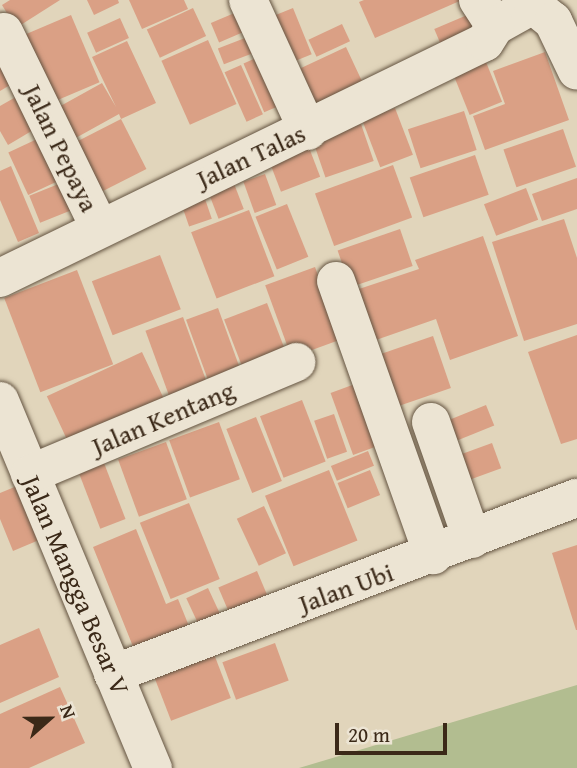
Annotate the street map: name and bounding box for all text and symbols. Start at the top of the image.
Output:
street label: Jalan Pepaya [17,79,105,217]
street label: Jalan Talas [192,117,310,195]
street label: Jalan Kentang [87,374,239,462]
street label: Jalan Mangga Besar V [16,471,136,699]
street label: Jalan Ubi [294,557,398,619]
north arrow [14,684,84,754]
text: N [53,701,84,722]
scale bar [339,708,451,752]
text: 20 m [348,719,390,750]

